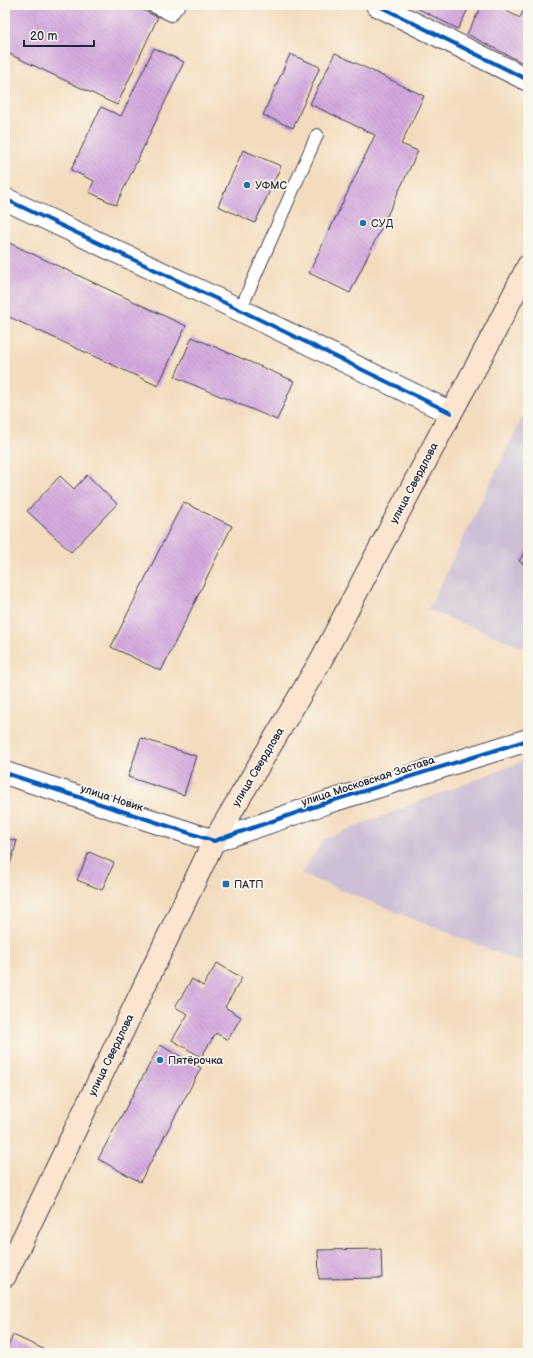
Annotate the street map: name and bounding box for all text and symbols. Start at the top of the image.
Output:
scale bar [24,22,94,48]
text: 20 m [30,29,57,44]
place label: УФМС [255,179,287,192]
marker: УФМС [242,180,252,190]
place label: СУД [371,217,394,230]
marker: СУД [358,218,368,228]
street label: улица Свердлова [387,440,441,526]
street label: улица Свердлова [229,725,287,809]
street label: улица Московская Застава [300,753,437,809]
street label: улица Новик [79,782,145,814]
place label: ПАТП [234,878,264,891]
marker: ПАТП [221,879,231,889]
street label: улица Свердлова [86,1011,137,1098]
place label: Пятёрочка [168,1054,224,1067]
marker: Пятёрочка [155,1055,165,1065]

